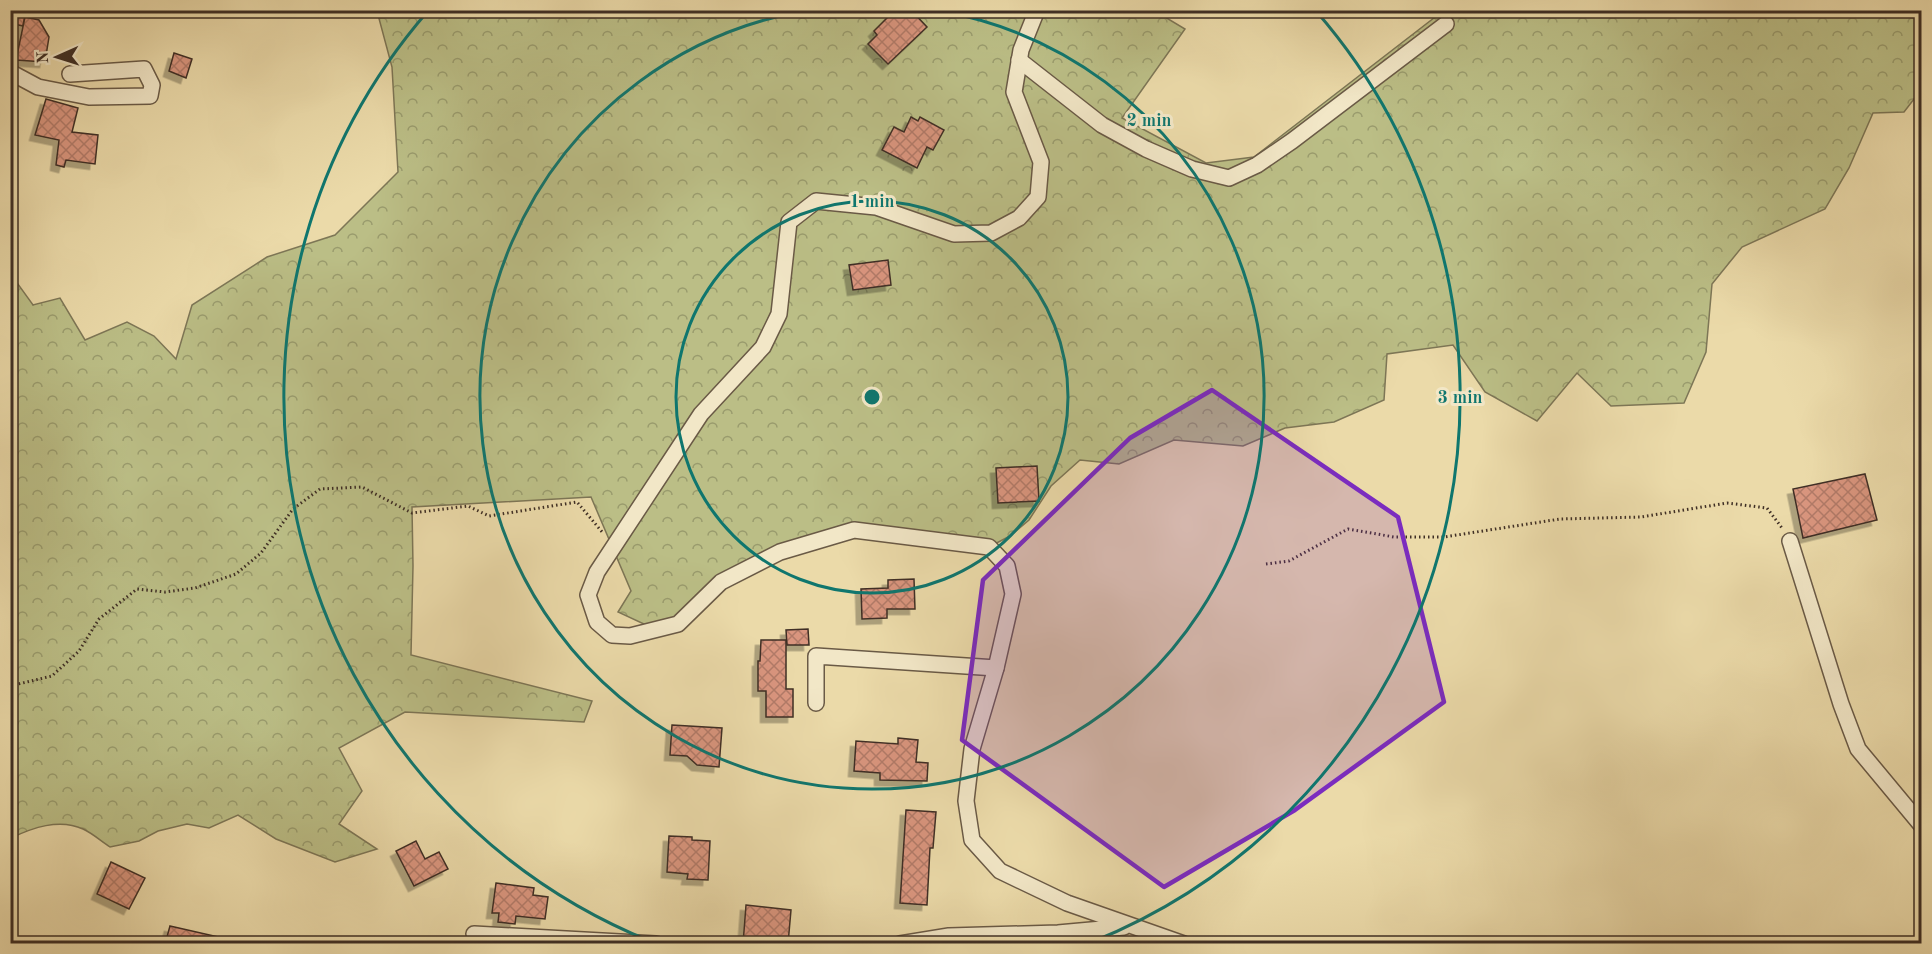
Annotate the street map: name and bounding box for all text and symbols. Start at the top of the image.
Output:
north arrow [27,27,87,87]
text: N [36,50,52,64]
text: 2 min [1126,112,1172,130]
text: 1 min [849,193,895,211]
centre of rings [862,387,882,407]
text: 3 min [1437,389,1483,407]

